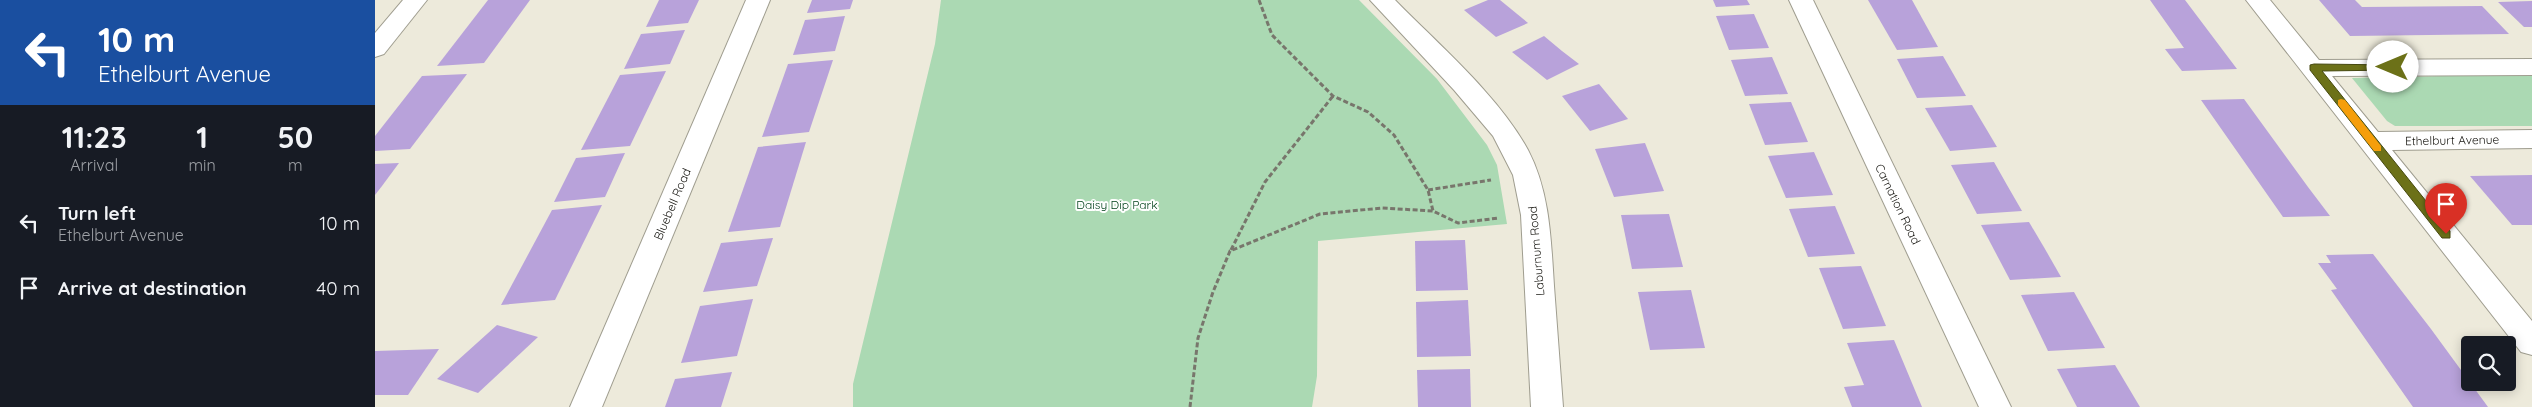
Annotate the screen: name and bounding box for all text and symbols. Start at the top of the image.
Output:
text: 10 m [98,17,175,61]
icon: left [15,20,80,85]
position arrow [2366,40,2418,92]
text: Ethelburt Avenue [98,60,271,88]
text: 11:23 [62,118,127,156]
text: 1 [196,118,208,156]
text: 50 [277,118,313,156]
street label: Ethelburt Avenue [2405,132,2500,148]
text: Arrival [70,155,118,175]
text: min [188,155,216,175]
text: m [288,155,303,175]
street label: Carnation Road [1872,161,1924,247]
street label: Bluebell Road [650,166,694,242]
pin [2425,183,2467,234]
icon: arrive [2432,190,2460,218]
park label: Daisy Dip Park [1076,197,1158,212]
text: Turn left [58,201,136,225]
street label: Laburnum Road [1525,205,1547,297]
icon: left [15,209,43,237]
text: 10 m [319,211,360,235]
text: Ethelburt Avenue [58,225,184,245]
icon: arrive [15,274,43,302]
text: Arrive at destination [58,276,247,300]
text: 40 m [316,276,360,300]
map controls [2461,336,2516,391]
button: search [2461,336,2516,391]

